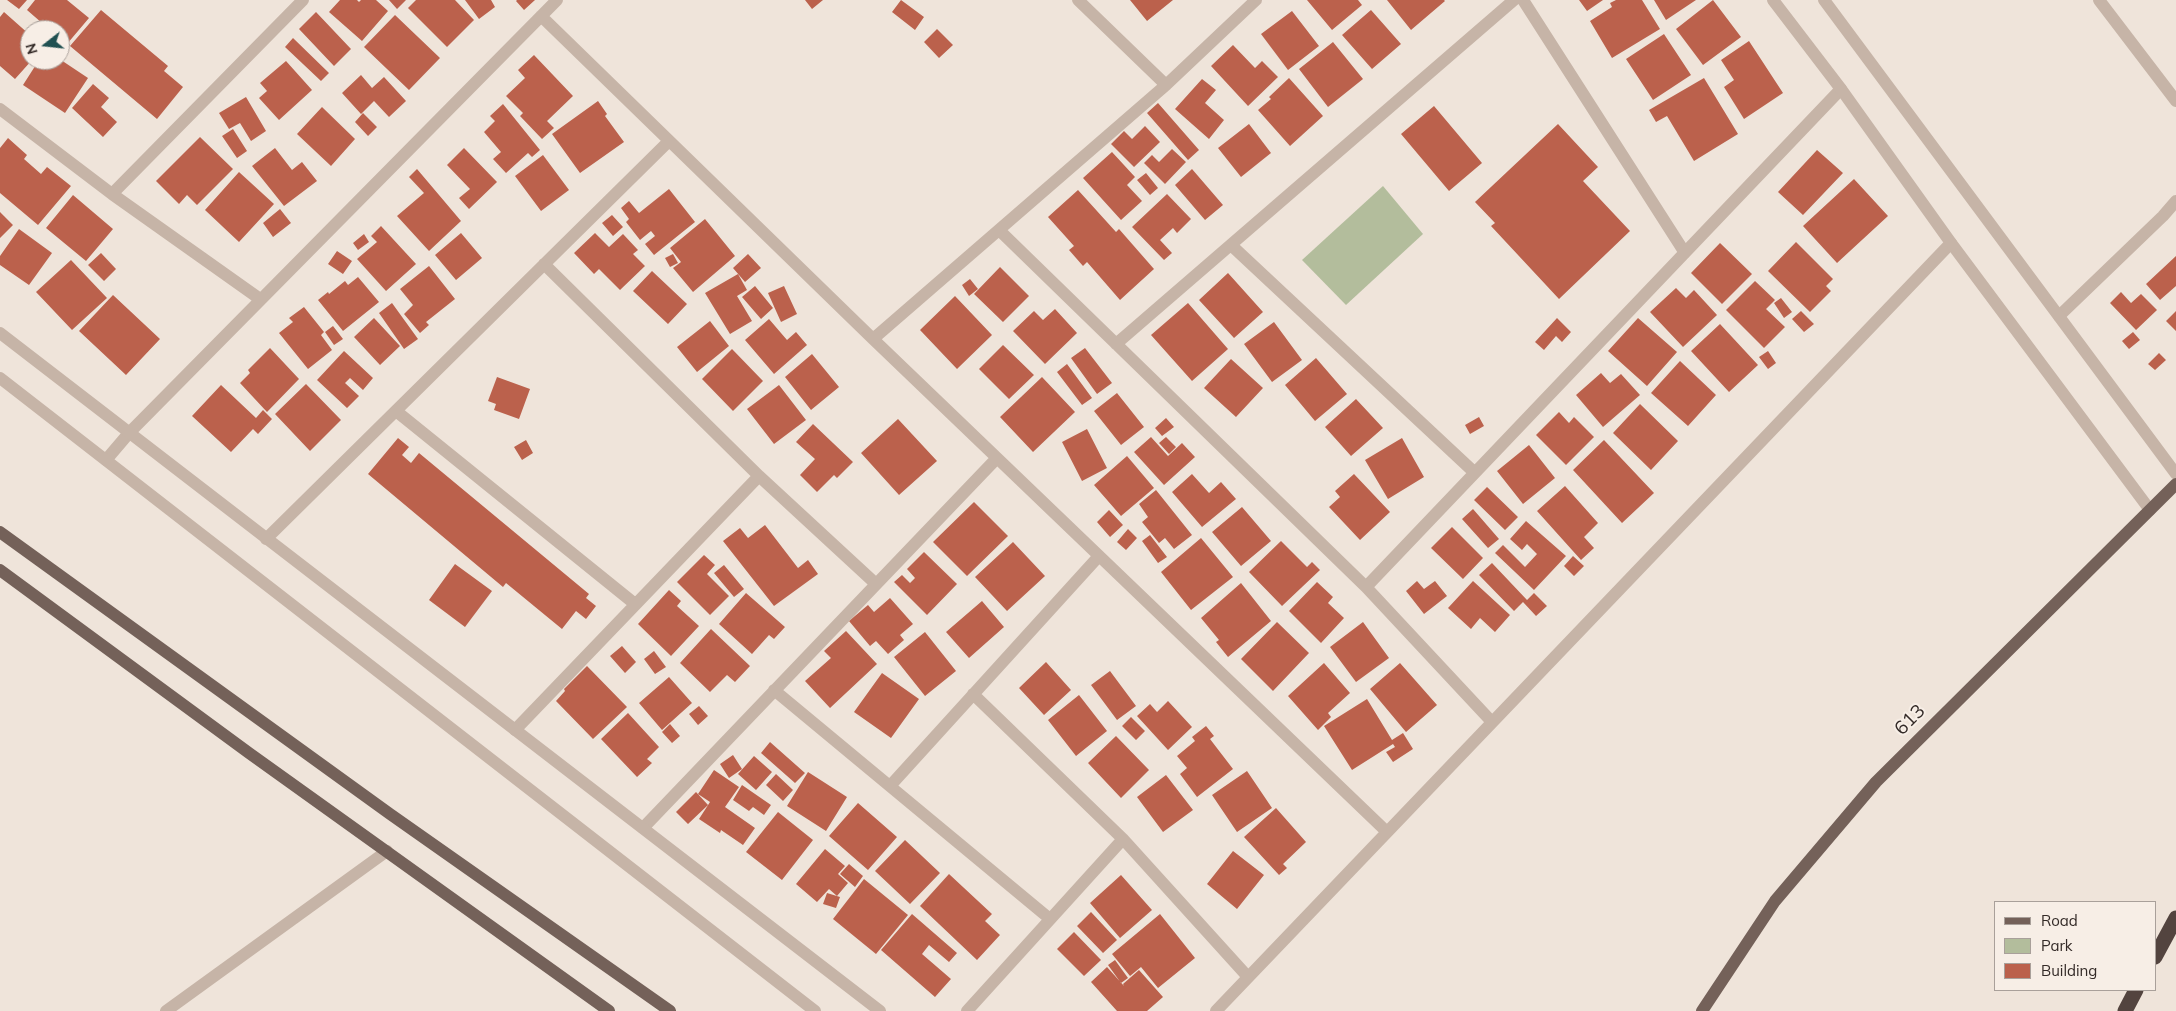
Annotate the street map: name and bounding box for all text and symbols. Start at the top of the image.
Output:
north arrow [20,20,70,70]
text: N [21,41,42,56]
street label: 613 [1890,700,1930,740]
legend [1994,901,2156,991]
text: Road [2041,911,2078,930]
text: Park [2041,936,2073,955]
text: Building [2041,961,2097,980]

